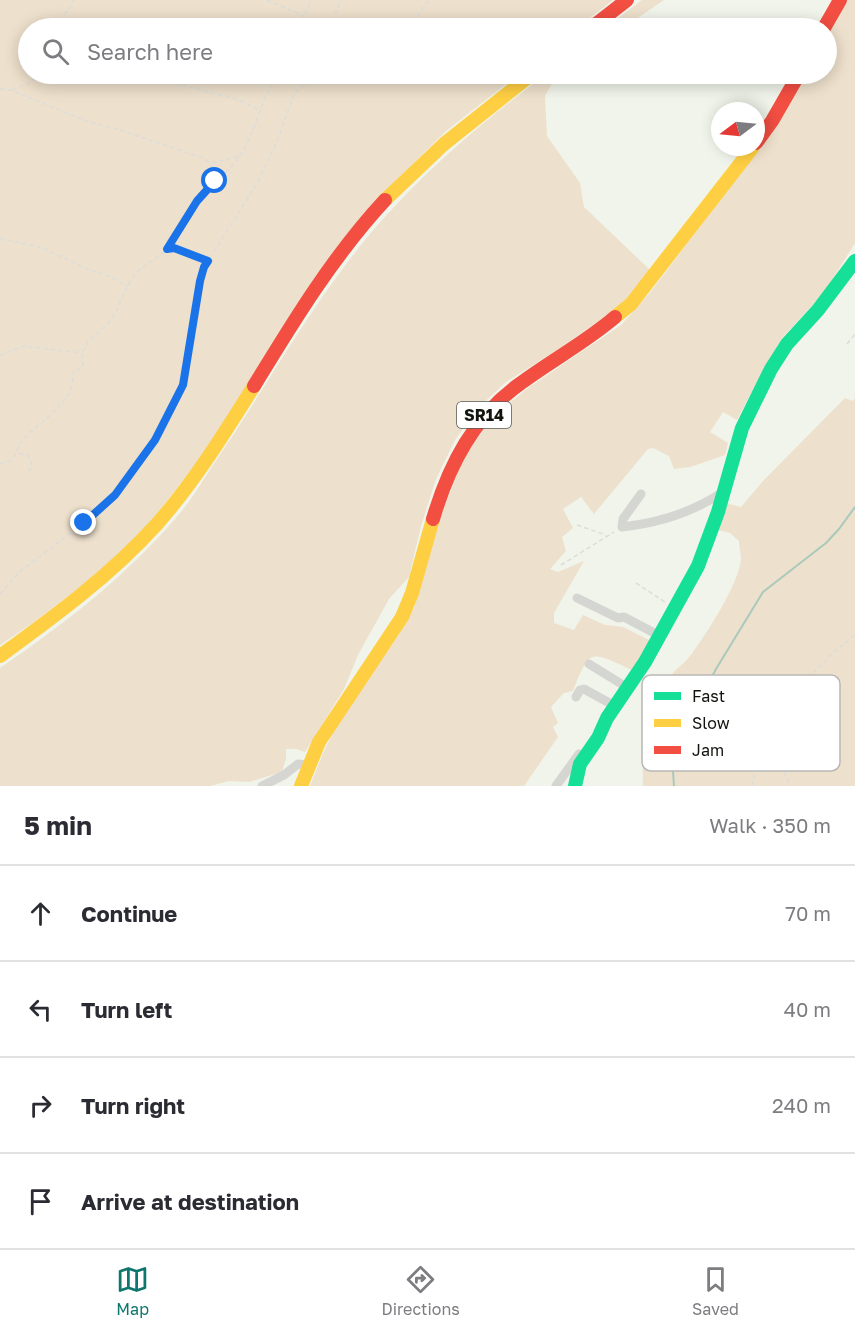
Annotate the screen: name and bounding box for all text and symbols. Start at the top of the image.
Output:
search box [18,18,837,84]
icon: search [39,35,72,68]
text: Search here [87,38,213,65]
north arrow [711,102,765,156]
route start [201,167,227,193]
road number: SR14 [457,402,511,428]
route end [70,509,96,535]
legend [642,675,840,771]
text: Fast [692,686,725,706]
text: Slow [692,713,730,733]
text: Jam [692,740,724,760]
text: 5 min [24,810,92,841]
text: Walk · 350 m [709,813,831,837]
icon: ahead [24,897,57,930]
text: Continue [81,900,177,927]
text: 70 m [785,901,831,925]
icon: left [24,993,57,1026]
text: Turn left [81,996,172,1023]
text: 40 m [784,997,831,1021]
icon: right [24,1089,57,1122]
text: Turn right [81,1092,185,1119]
text: 240 m [772,1093,831,1117]
icon: arrive [24,1185,57,1218]
text: Arrive at destination [81,1188,299,1215]
tab: Map [116,1263,149,1319]
tab: Directions [382,1263,460,1319]
tab: Saved [692,1263,739,1319]

